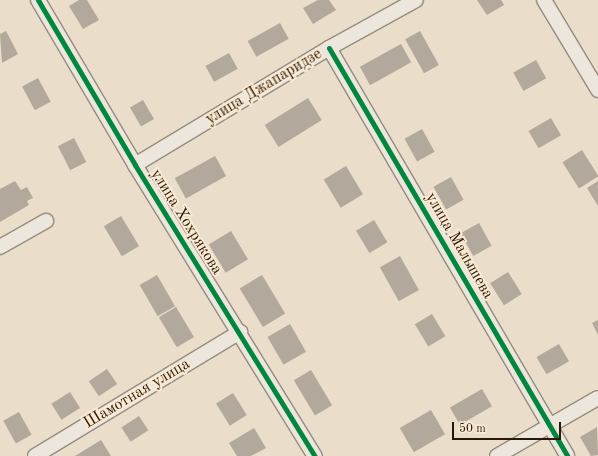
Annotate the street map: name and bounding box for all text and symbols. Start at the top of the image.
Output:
street label: улица Джапаридзе [202,45,326,129]
street label: улица Хохрякова [146,166,226,278]
street label: улица Малышева [421,189,497,303]
street label: Шамотная улица [80,355,194,433]
scale bar [454,414,563,440]
text: 50 m [459,423,486,435]

